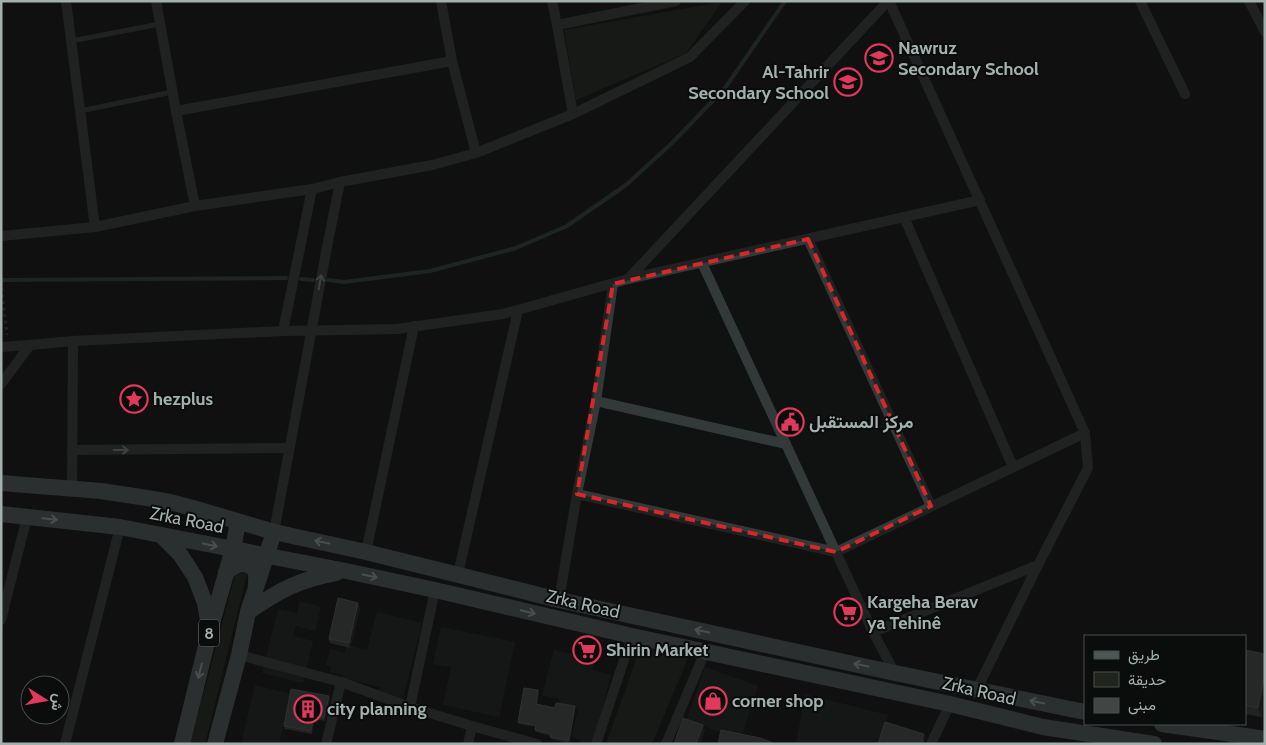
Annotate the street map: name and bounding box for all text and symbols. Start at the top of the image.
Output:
place label: Nawruz Secondary School [898,37,1039,80]
school or university icon: Nawruz Secondary School [864,43,894,73]
place label: Al-Tahrir Secondary School [688,61,829,104]
school or university icon: Al-Tahrir Secondary School [833,67,863,97]
one-way arrow [316,275,326,291]
place icon: hezplus [119,384,149,414]
place label: hezplus [153,388,214,410]
public building icon: مركز المستقبل [775,407,805,437]
place label: مركز المستقبل [809,411,914,433]
one-way arrow [112,445,128,455]
street label: Zrka Road [148,502,226,538]
one-way arrow [41,514,57,524]
one-way arrow [315,537,331,547]
one-way arrow [202,541,218,550]
one-way arrow [361,572,377,581]
street label: Zrka Road [544,585,622,623]
place label: Kargeha Berav ya Tehinê [867,591,978,634]
supermarket icon: Kargeha Berav ya Tehinê [833,597,863,627]
one-way arrow [519,608,535,617]
road number: 8 [199,620,219,646]
one-way arrow [694,626,710,635]
supermarket icon: Shirin Market [572,635,602,665]
legend [1084,635,1246,725]
place label: Shirin Market [606,639,708,661]
text: طريق [1128,646,1160,665]
one-way arrow [853,660,869,669]
one-way arrow [195,662,204,678]
text: حديقة [1128,671,1166,689]
street label: Zrka Road [940,672,1018,710]
north arrow [20,675,70,725]
shop icon: corner shop [698,686,728,716]
place label: corner shop [732,690,824,712]
text: ش [47,693,68,713]
building icon: city planning [293,694,323,724]
text: مبنى [1128,696,1156,715]
one-way arrow [1029,697,1045,706]
place label: city planning [327,698,427,720]

